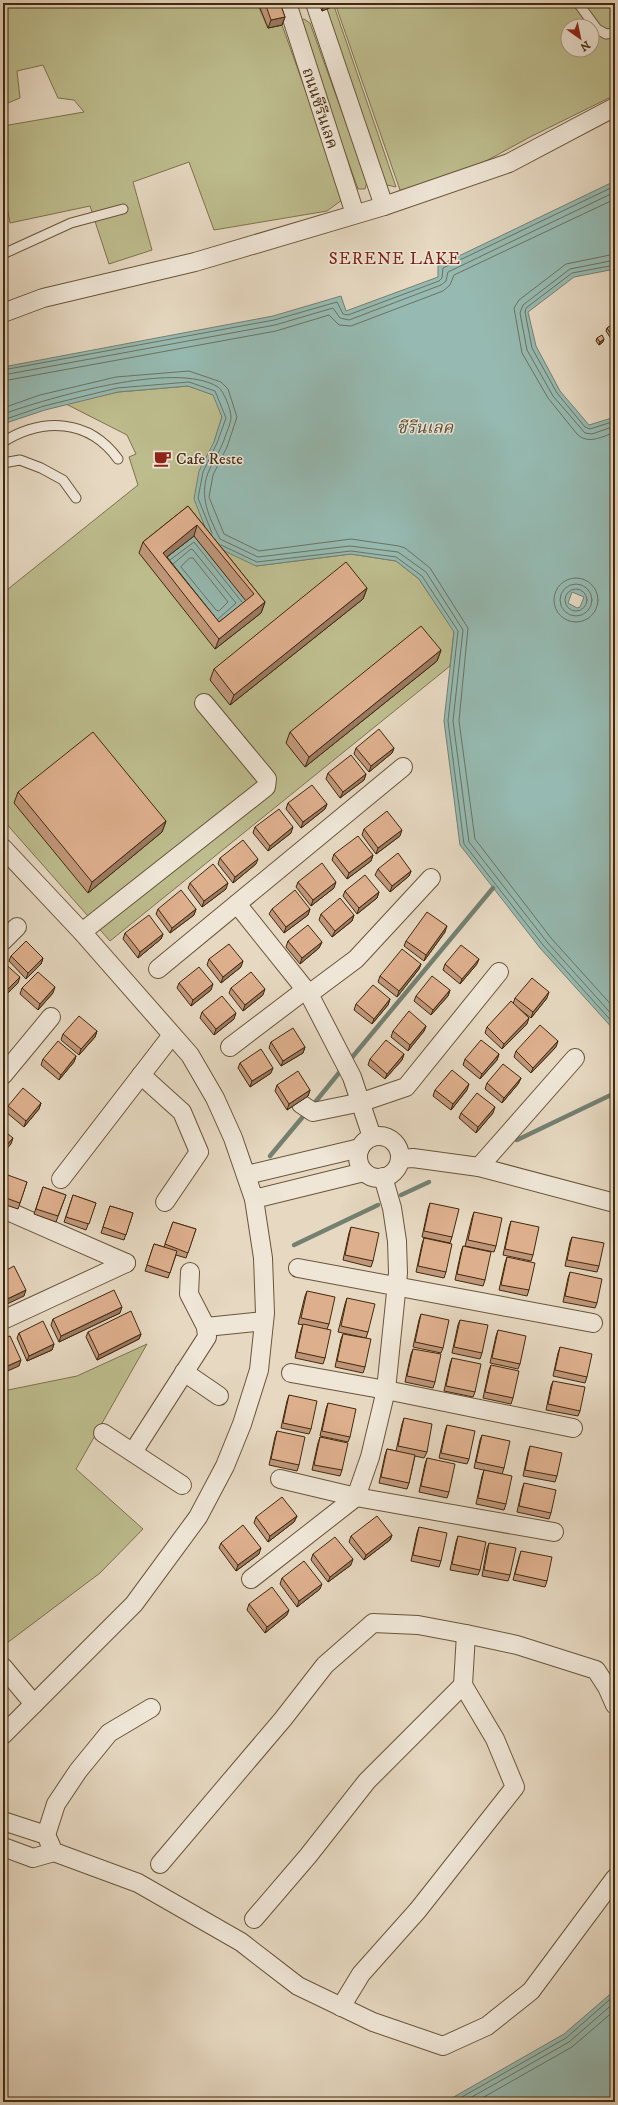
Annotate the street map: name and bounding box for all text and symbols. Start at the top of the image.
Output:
north arrow [560,18,600,58]
text: N [577,37,593,54]
street label: ถนนซีรีนเลค [298,65,343,151]
district label: SERENE LAKE [329,248,461,270]
water label: ซีรีนเลค [397,417,455,439]
cafe icon: Cafe Reste [153,448,173,468]
place label: Cafe Reste [176,449,243,469]

